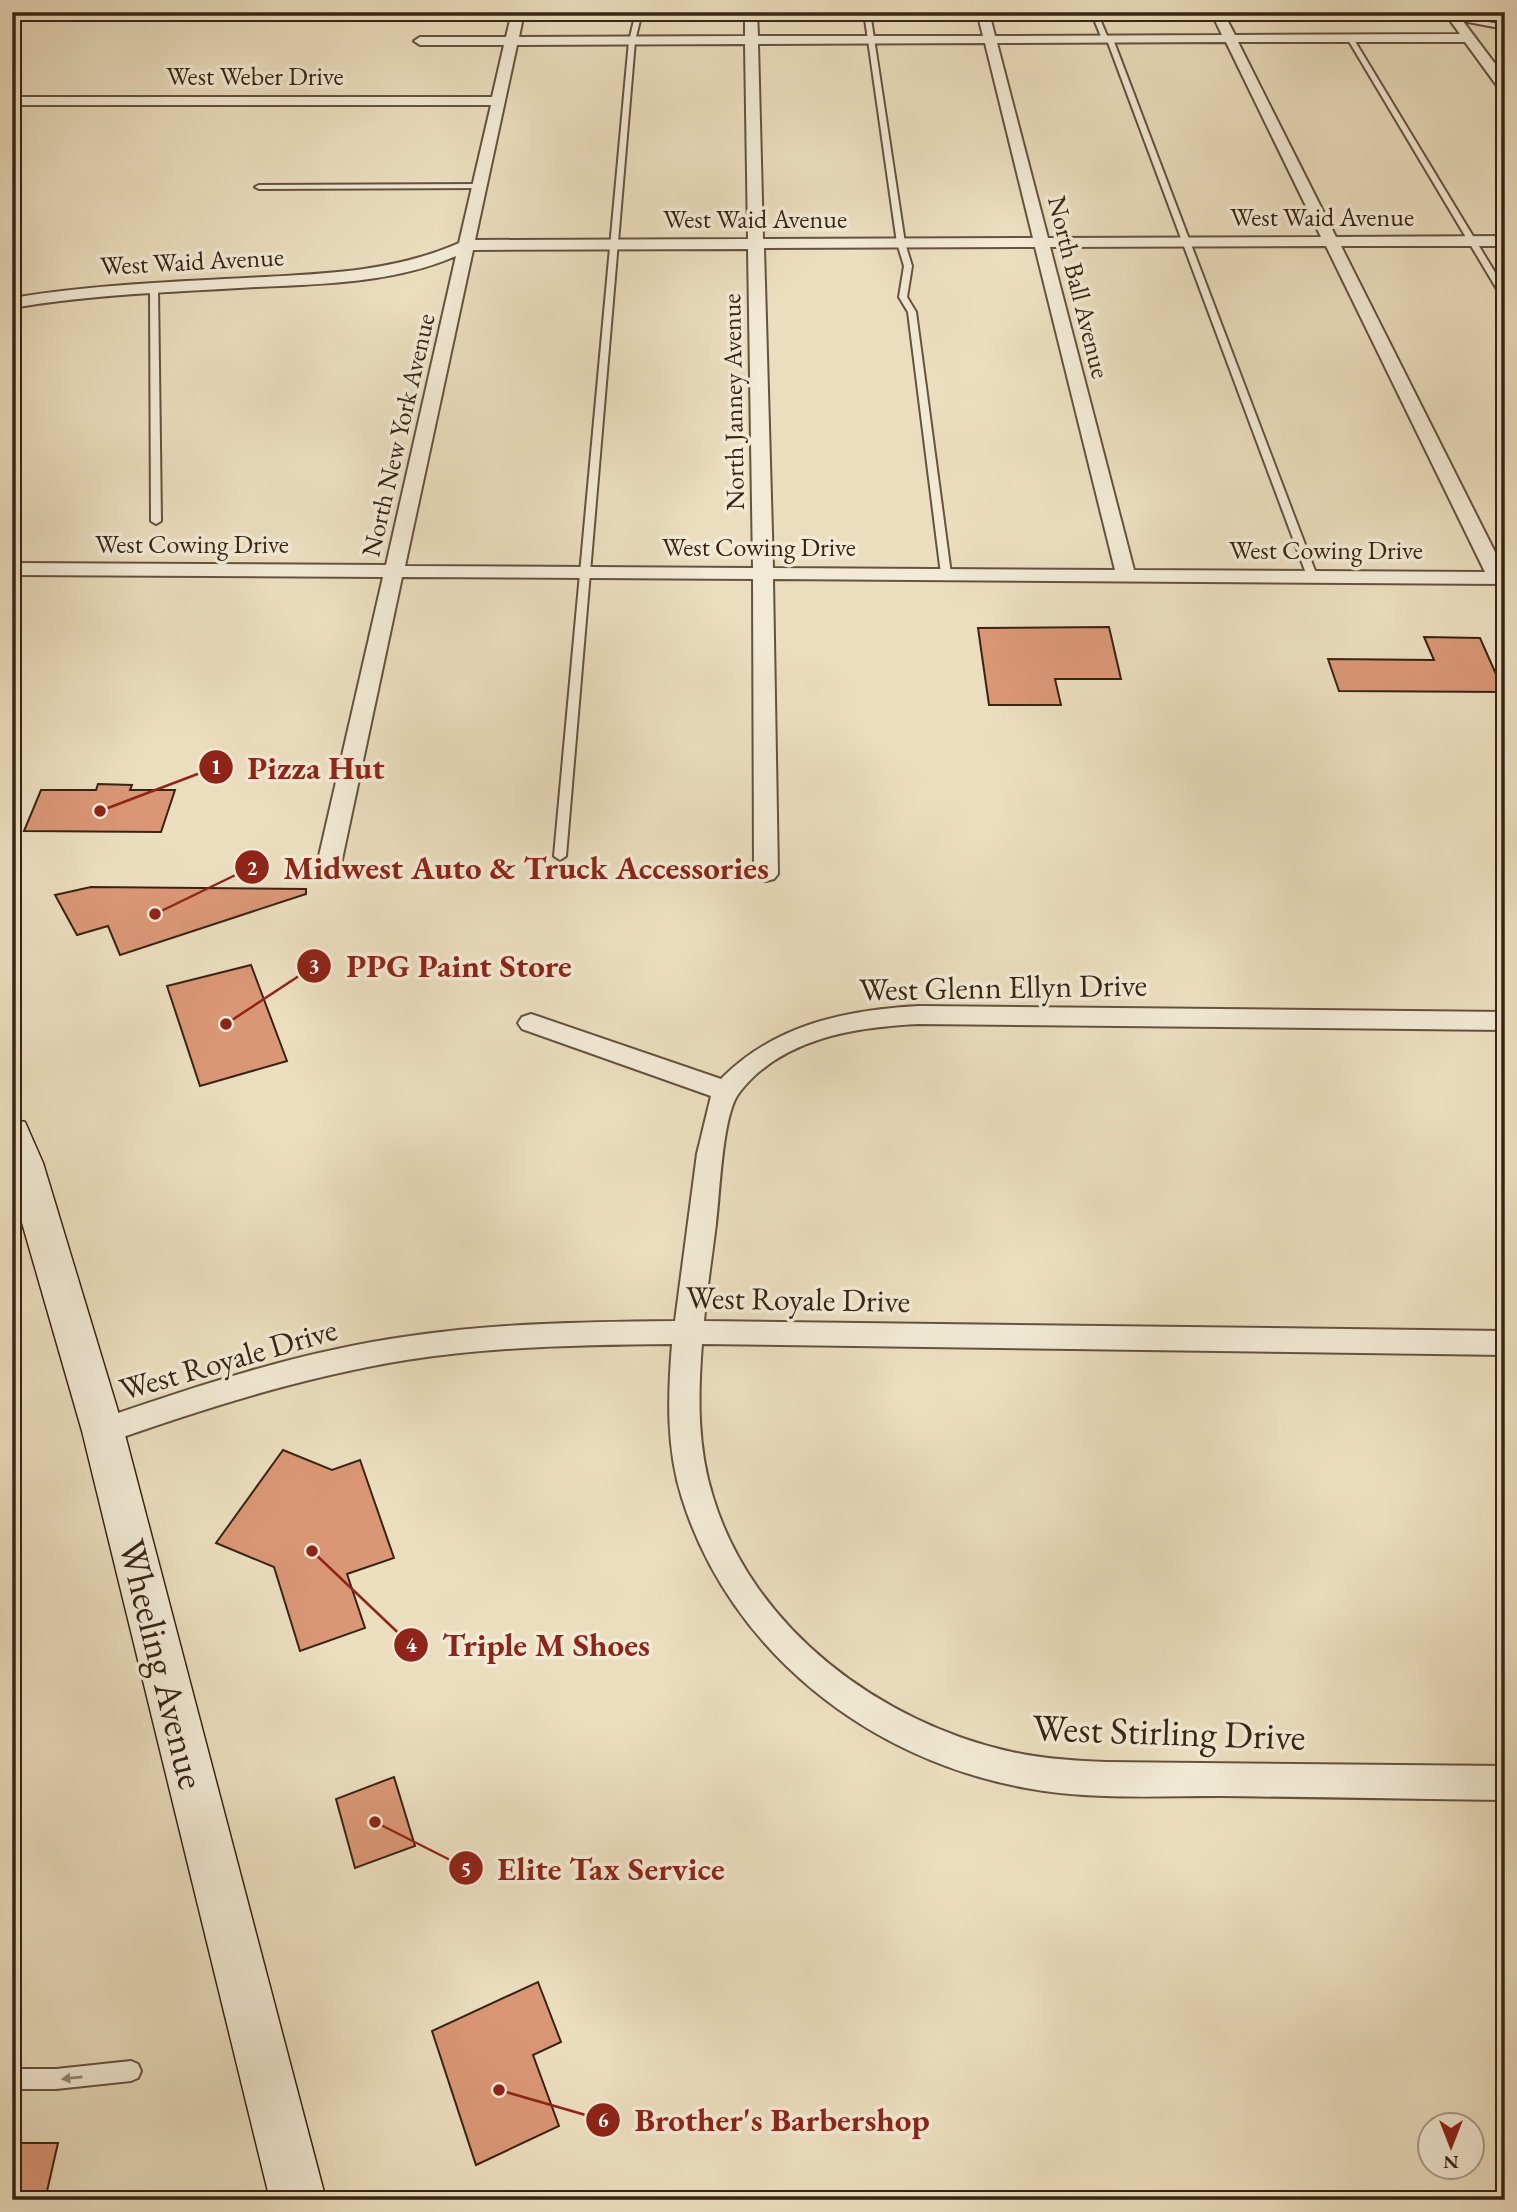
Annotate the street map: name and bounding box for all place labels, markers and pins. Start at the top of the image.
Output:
callout: Pizza Hut [198,740,399,794]
callout: Midwest Auto & Truck Accessories [234,840,783,894]
callout: PPG Paint Store [297,939,585,993]
callout: Triple M Shoes [393,1618,664,1672]
callout: Elite Tax Service [448,1841,739,1895]
callout: Brother's Barbershop [586,2093,944,2147]

